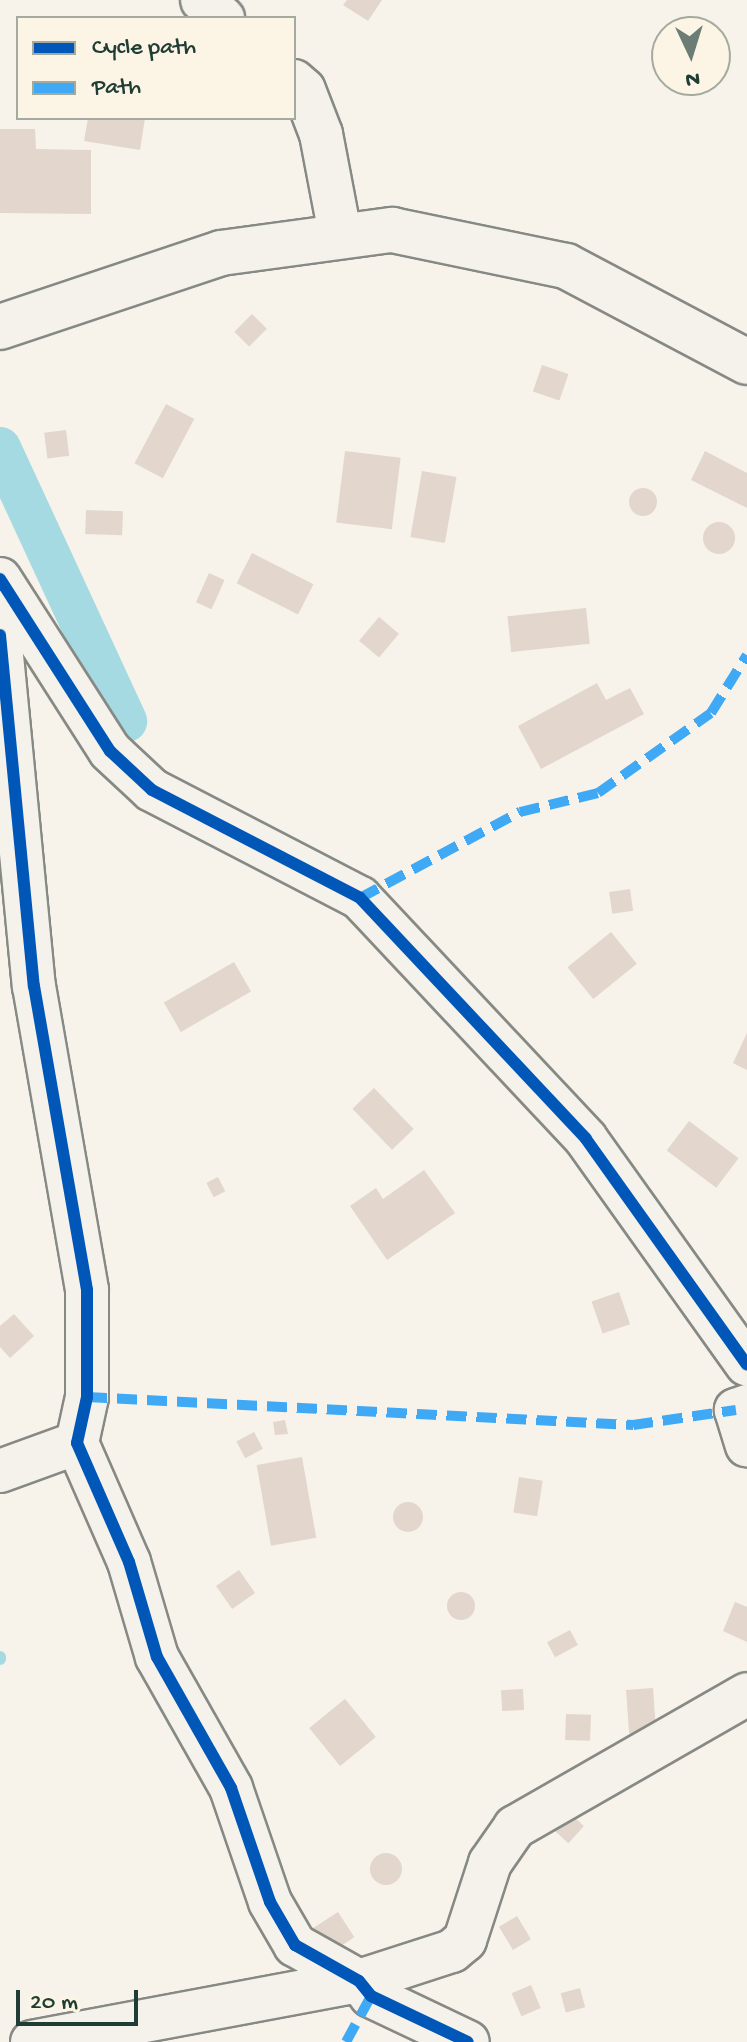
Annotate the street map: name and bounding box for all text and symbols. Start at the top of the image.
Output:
legend [16,16,296,120]
north arrow [651,16,731,96]
text: Cycle path [92,34,196,63]
text: N [684,64,701,91]
text: Path [92,74,141,103]
scale bar [20,1974,142,2024]
text: 20 m [30,1989,78,2018]

